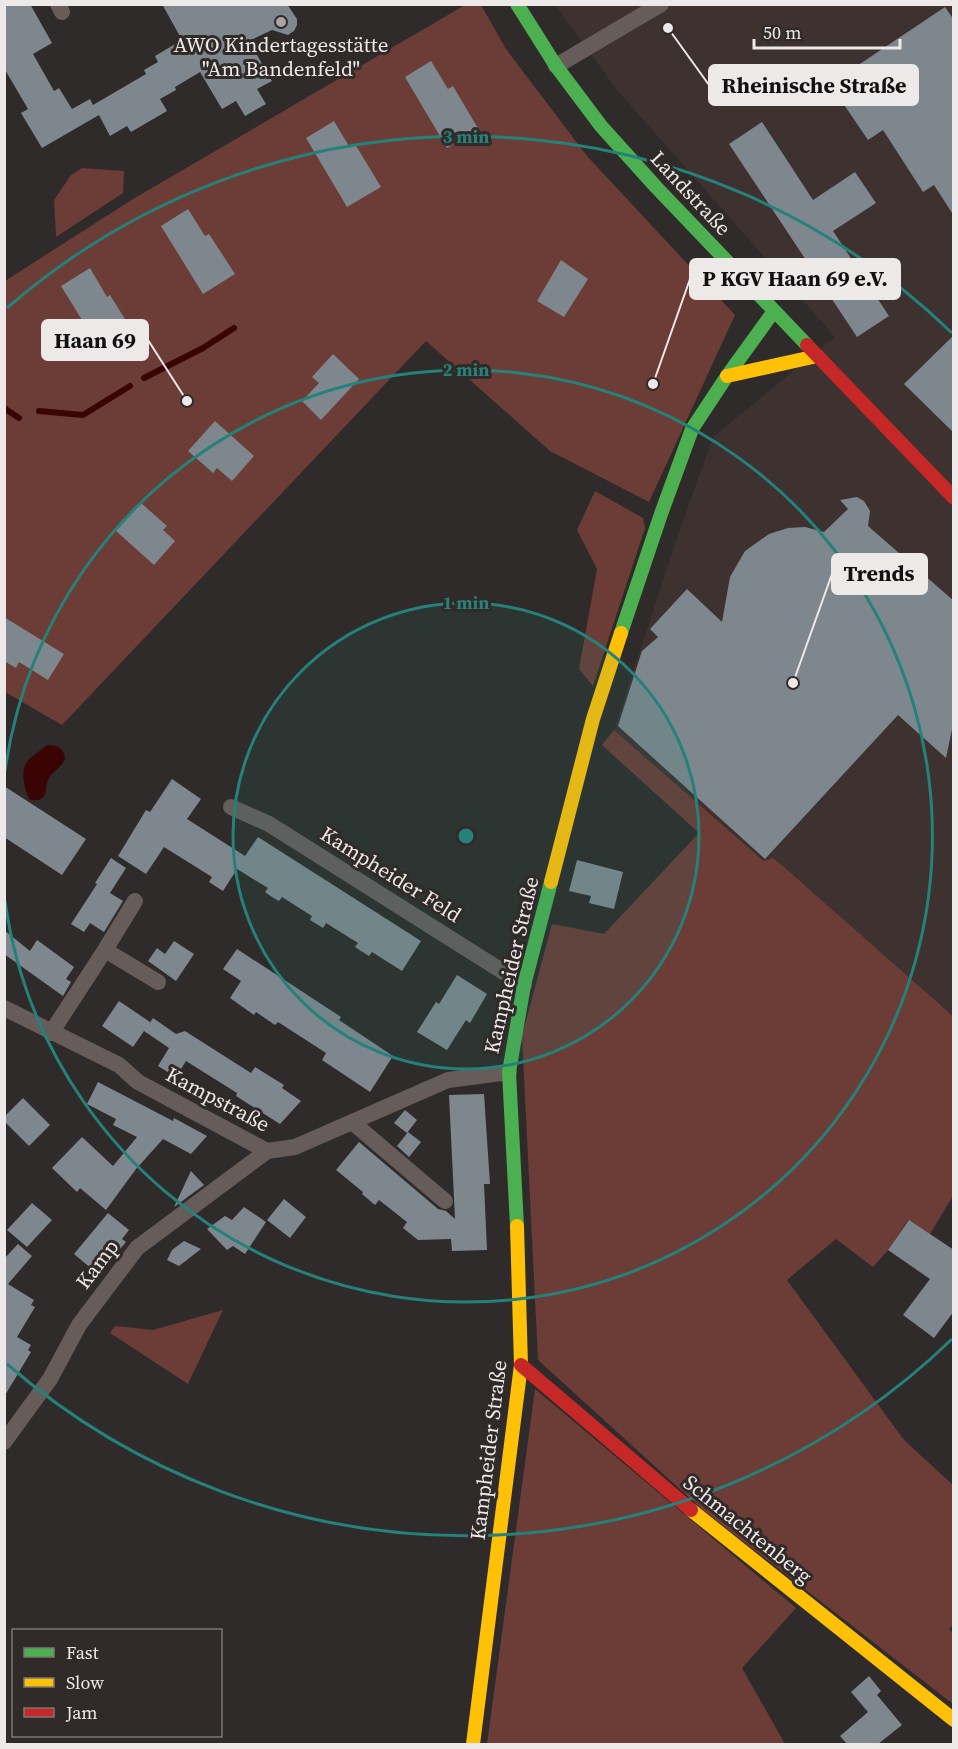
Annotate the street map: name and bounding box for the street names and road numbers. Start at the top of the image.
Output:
street label: Landstraße [644,144,738,242]
street label: Kampheider Feld [315,819,467,929]
street label: Kampheider Straße [477,874,545,1056]
street label: Kampstraße [161,1060,275,1138]
street label: Kamp [69,1233,125,1295]
street label: Kampheider Straße [463,1358,513,1542]
street label: Schmachtenberg [677,1468,819,1590]

